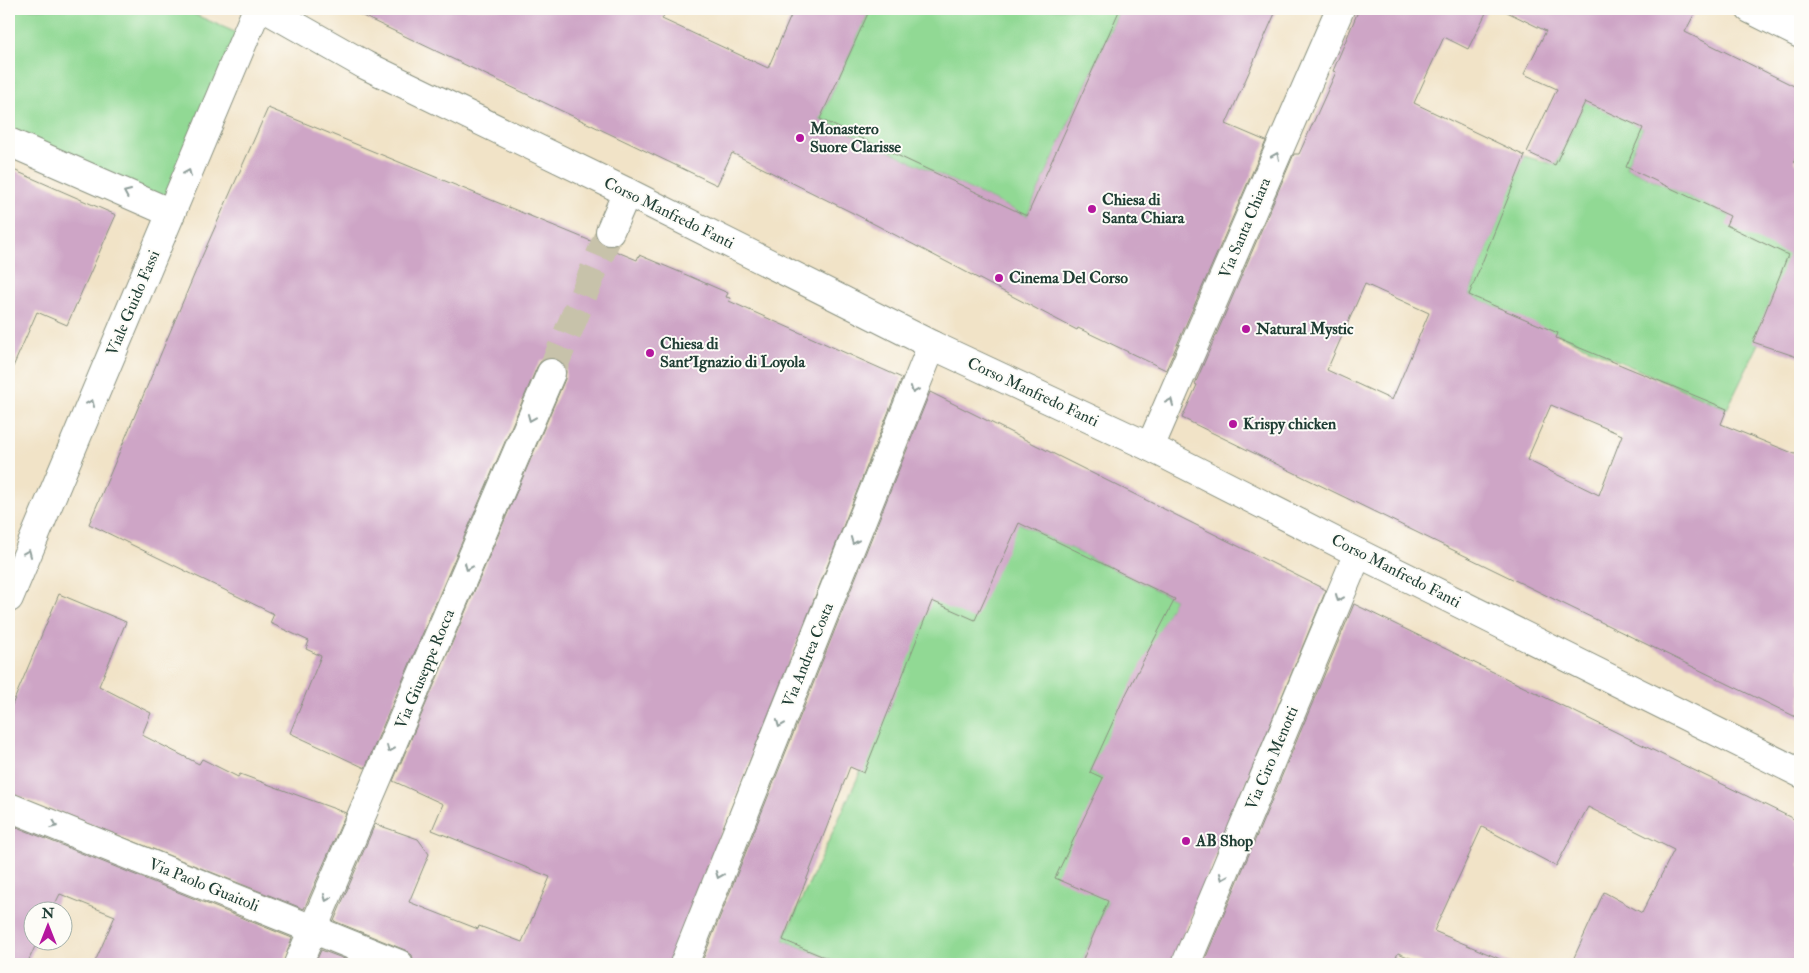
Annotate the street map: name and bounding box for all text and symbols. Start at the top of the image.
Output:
place label: Monastero Suore Clarisse [809,119,901,157]
marker: Monastero Suore Clarisse [794,132,806,144]
one-way arrow [1269,152,1280,161]
one-way arrow [182,169,192,178]
street label: Corso Manfredo Fanti [600,173,738,253]
street label: Via Santa Chiara [1215,174,1275,281]
one-way arrow [123,189,132,200]
place label: Chiesa di Santa Chiara [1102,190,1185,228]
marker: Chiesa di Santa Chiara [1086,203,1098,215]
street label: Viale Guido Fassi [102,247,164,359]
place label: Cinema Del Corso [1009,268,1128,288]
marker: Cinema Del Corso [993,272,1005,284]
place label: Natural Mystic [1255,319,1354,340]
marker: Natural Mystic [1240,323,1252,335]
place label: Chiesa di Sant'Ignazio di Loyola [660,334,805,373]
marker: Chiesa di Sant'Ignazio di Loyola [644,347,656,359]
street label: Corso Manfredo Fanti [964,353,1102,431]
one-way arrow [910,385,920,394]
one-way arrow [1163,398,1174,407]
one-way arrow [85,400,95,408]
one-way arrow [527,413,537,421]
place label: Krispy chicken [1243,414,1337,435]
marker: Krispy chicken [1227,418,1239,430]
street label: Corso Manfredo Fanti [1328,530,1464,612]
one-way arrow [849,536,860,545]
one-way arrow [21,549,32,558]
one-way arrow [463,562,474,571]
one-way arrow [1335,593,1346,602]
street label: Via Andrea Costa [778,599,838,710]
street label: Via Giuseppe Rocca [391,606,460,732]
street label: Via Ciro Menotti [1241,703,1303,813]
one-way arrow [776,719,786,728]
one-way arrow [386,744,397,753]
one-way arrow [49,819,58,829]
place label: AB Shop [1195,831,1253,852]
marker: AB Shop [1180,835,1192,847]
street label: Via Paolo Guaitoli [146,854,262,916]
one-way arrow [715,870,726,879]
one-way arrow [1218,872,1229,881]
one-way arrow [322,893,333,902]
north arrow [22,900,72,950]
text: N [41,905,55,922]

